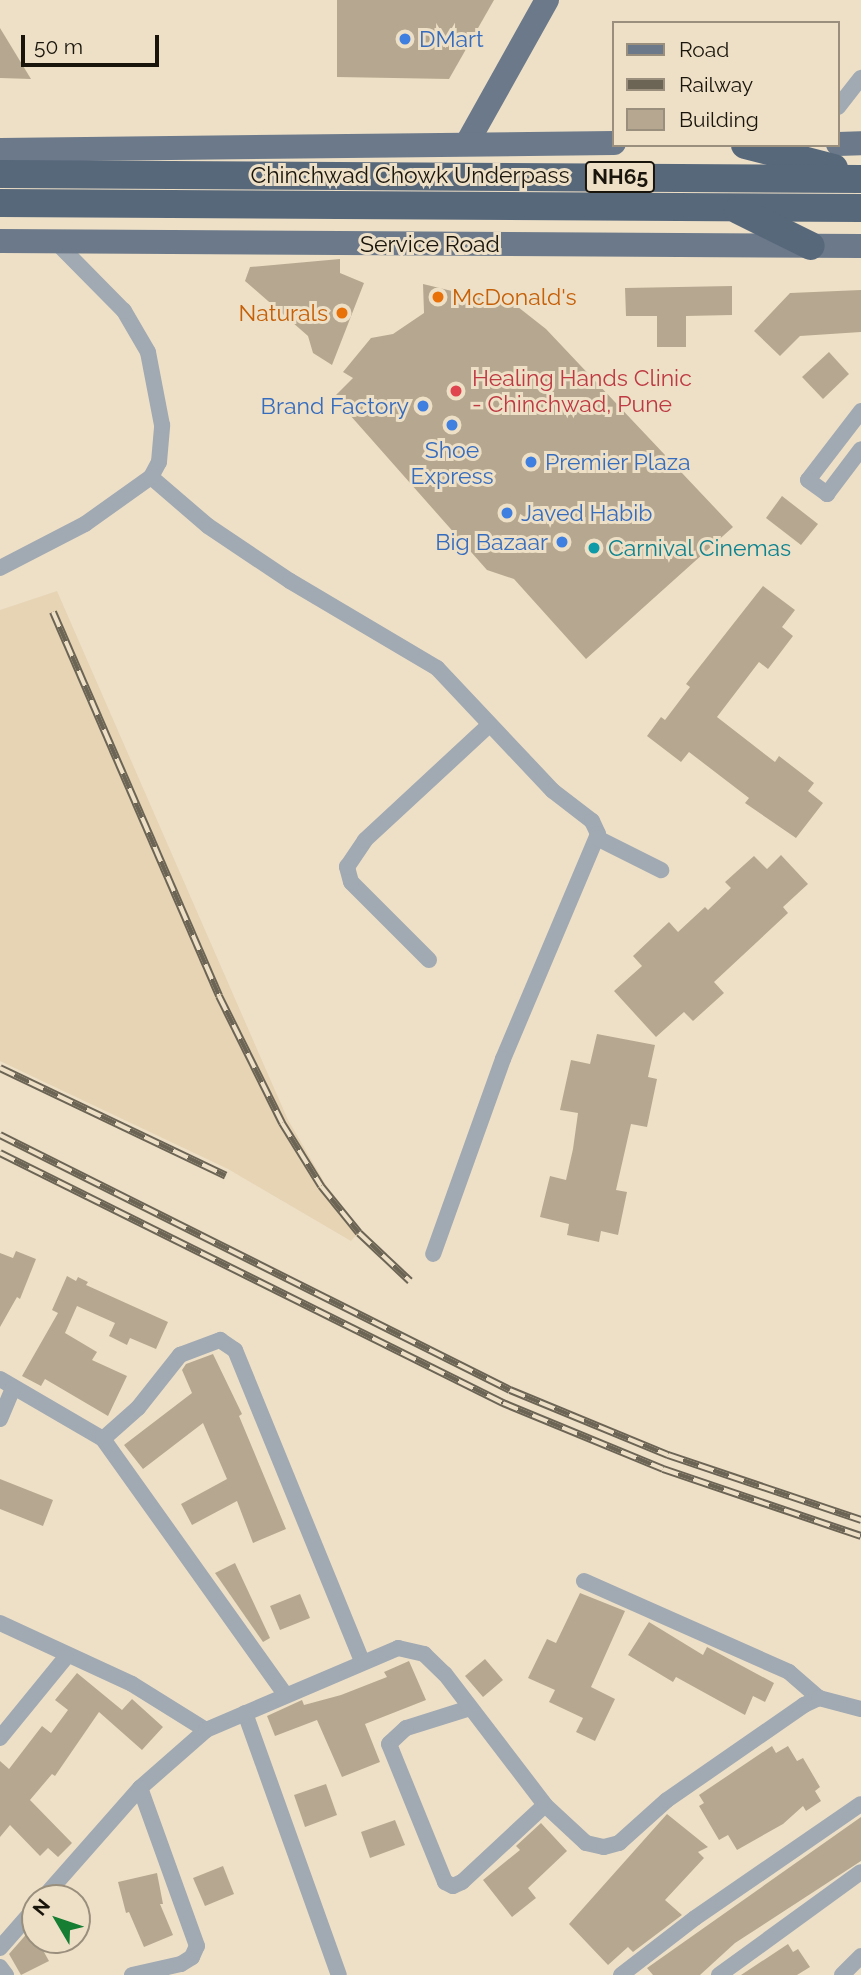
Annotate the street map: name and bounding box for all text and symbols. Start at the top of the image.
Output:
scale bar [24,21,163,65]
legend [612,21,840,147]
place label: DMart [419,25,484,53]
marker: DMart [397,31,413,47]
text: 50 m [34,34,83,59]
text: Road [679,37,729,62]
text: Railway [679,72,753,97]
text: Building [679,107,759,132]
road number: NH65 [583,160,657,194]
street label: Chinchwad Chowk Underpass [250,161,570,189]
street label: Service Road [360,230,500,258]
place label: McDonald's [452,283,577,311]
marker: McDonald's [430,289,446,305]
place label: Naturals [239,299,328,327]
marker: Naturals [334,305,350,321]
place label: Healing Hands Clinic - Chinchwad, Pune [472,364,692,418]
marker: Healing Hands Clinic - Chinchwad, Pune [446,381,466,401]
place label: Brand Factory [261,392,409,420]
marker: Brand Factory [415,398,431,414]
marker: Shoe Express [444,417,460,433]
place label: Shoe Express [410,436,494,490]
place label: Premier Plaza [545,448,691,476]
marker: Premier Plaza [523,454,539,470]
place label: Javed Habib [521,499,652,527]
marker: Javed Habib [499,505,515,521]
place label: Big Bazaar [435,528,548,556]
marker: Big Bazaar [554,534,570,550]
place label: Carnival Cinemas [608,534,792,562]
marker: Carnival Cinemas [586,540,602,556]
north arrow [21,1884,91,1954]
text: N [28,1894,54,1920]

